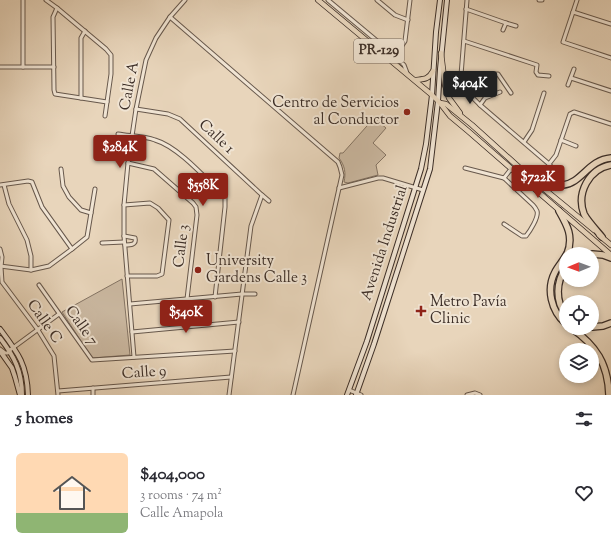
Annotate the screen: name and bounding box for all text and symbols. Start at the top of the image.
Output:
road number: PR-129 [354,39,404,63]
street label: Calle A [115,60,145,112]
pin: $404K [442,71,498,105]
text: $404K [452,75,488,93]
place label: Centro de Servicios al Conductor [272,93,399,131]
marker: Centro de Servicios al Conductor [402,107,412,117]
street label: Calle 1 [193,115,239,159]
pin: $284K [92,135,148,169]
text: $284K [102,139,138,157]
pin: $722K [510,165,566,199]
text: $722K [521,169,555,187]
pin: $558K [175,173,231,207]
text: $558K [187,177,219,195]
street label: Avenida Industrial [356,183,414,303]
street label: Calle 3 [169,223,195,269]
north arrow [559,247,599,287]
map controls [559,247,599,383]
place label: University Gardens Calle 3 [206,251,307,289]
marker: University Gardens Calle 3 [193,265,203,275]
place label: Metro Pavía Clinic [430,292,507,330]
button: locate [559,295,599,335]
street label: Calle C [21,296,67,348]
pin: $540K [158,300,214,334]
street label: Calle 7 [60,302,103,351]
text: $540K [169,304,203,322]
marker: Metro Pavía Clinic [415,305,427,317]
button: layers [559,343,599,383]
street label: Calle 9 [121,361,167,385]
text: 5 homes [16,407,73,431]
icon: filters [573,408,595,430]
text: $404,000 [140,463,205,487]
icon: home [48,469,96,517]
icon: heart [573,482,595,504]
text: 3 rooms · 74 m² [140,487,222,505]
text: Calle Amapola [140,505,223,523]

